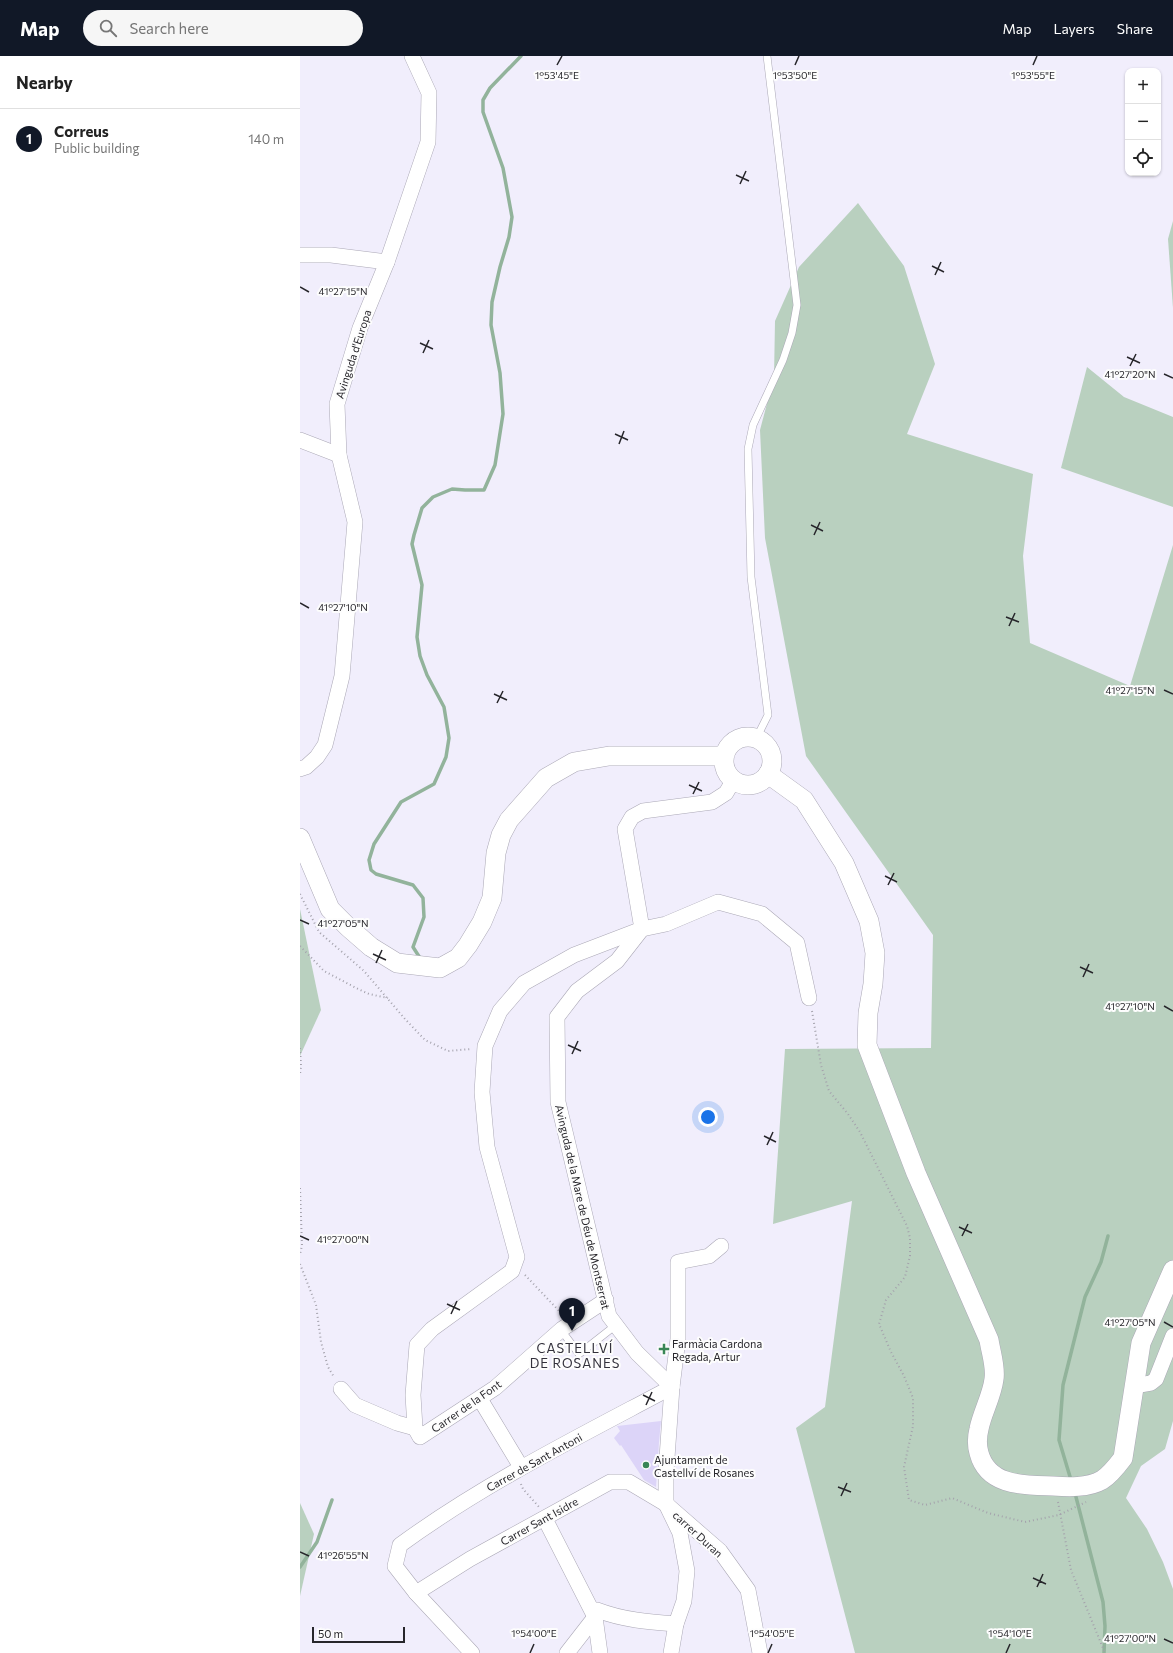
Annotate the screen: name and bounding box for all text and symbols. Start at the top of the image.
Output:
search box [83,10,363,46]
text: Map [20,17,59,40]
icon: search [97,17,119,39]
text: Search here [129,19,209,37]
text: Map [1003,20,1031,37]
text: Layers [1053,20,1095,37]
text: Share [1117,20,1153,37]
map controls [1125,68,1161,176]
button: + [1125,68,1161,104]
text: 1°53'45"E [535,69,579,81]
text: 1°53'50"E [773,69,817,81]
text: 1°53'55"E [1011,69,1055,81]
text: Nearby [16,72,73,93]
button: − [1125,104,1161,140]
text: Correus [54,122,109,140]
text: 1 [26,131,32,147]
text: 140 m [248,131,284,147]
text: Public building [54,140,140,156]
button: locate [1125,140,1161,176]
text: 41°27'15"N [319,285,367,297]
street label: Avinguda d'Europa [333,308,373,400]
text: 41°27'20"N [1105,368,1155,380]
text: 41°27'10"N [318,601,368,613]
text: 41°27'15"N [1106,684,1154,696]
text: 41°27'05"N [317,917,369,929]
text: 41°27'10"N [1105,1000,1155,1012]
street label: Avinguda de la Mare de Déu de Montserrat [553,1103,613,1311]
your location [698,1107,718,1127]
text: 41°27'00"N [317,1233,369,1245]
pin: 1 [559,1298,585,1331]
text: 41°27'05"N [1104,1316,1156,1328]
place label: Farmàcia Cardona Regada, Artur [672,1337,762,1363]
district label: CASTELLVÍ DE ROSANES [530,1339,620,1371]
marker: Farmàcia Cardona Regada, Artur [659,1344,669,1354]
street label: Carrer de la Font [428,1377,504,1435]
street label: Carrer de Sant Antoni [484,1430,584,1494]
place label: Ajuntament de Castellví de Rosanes [654,1453,754,1479]
marker: Ajuntament de Castellví de Rosanes [641,1460,651,1470]
street label: Carrer Sant Isidre [498,1494,580,1548]
street label: carrer Duran [670,1508,726,1560]
text: 41°26'55"N [317,1549,369,1561]
scale bar [312,1625,405,1644]
text: 50 m [318,1627,343,1640]
text: 1°54'00"E [511,1627,557,1639]
text: 1°54'05"E [750,1627,794,1639]
text: 1°54'10"E [988,1627,1032,1639]
text: 41°27'00"N [1104,1632,1156,1644]

